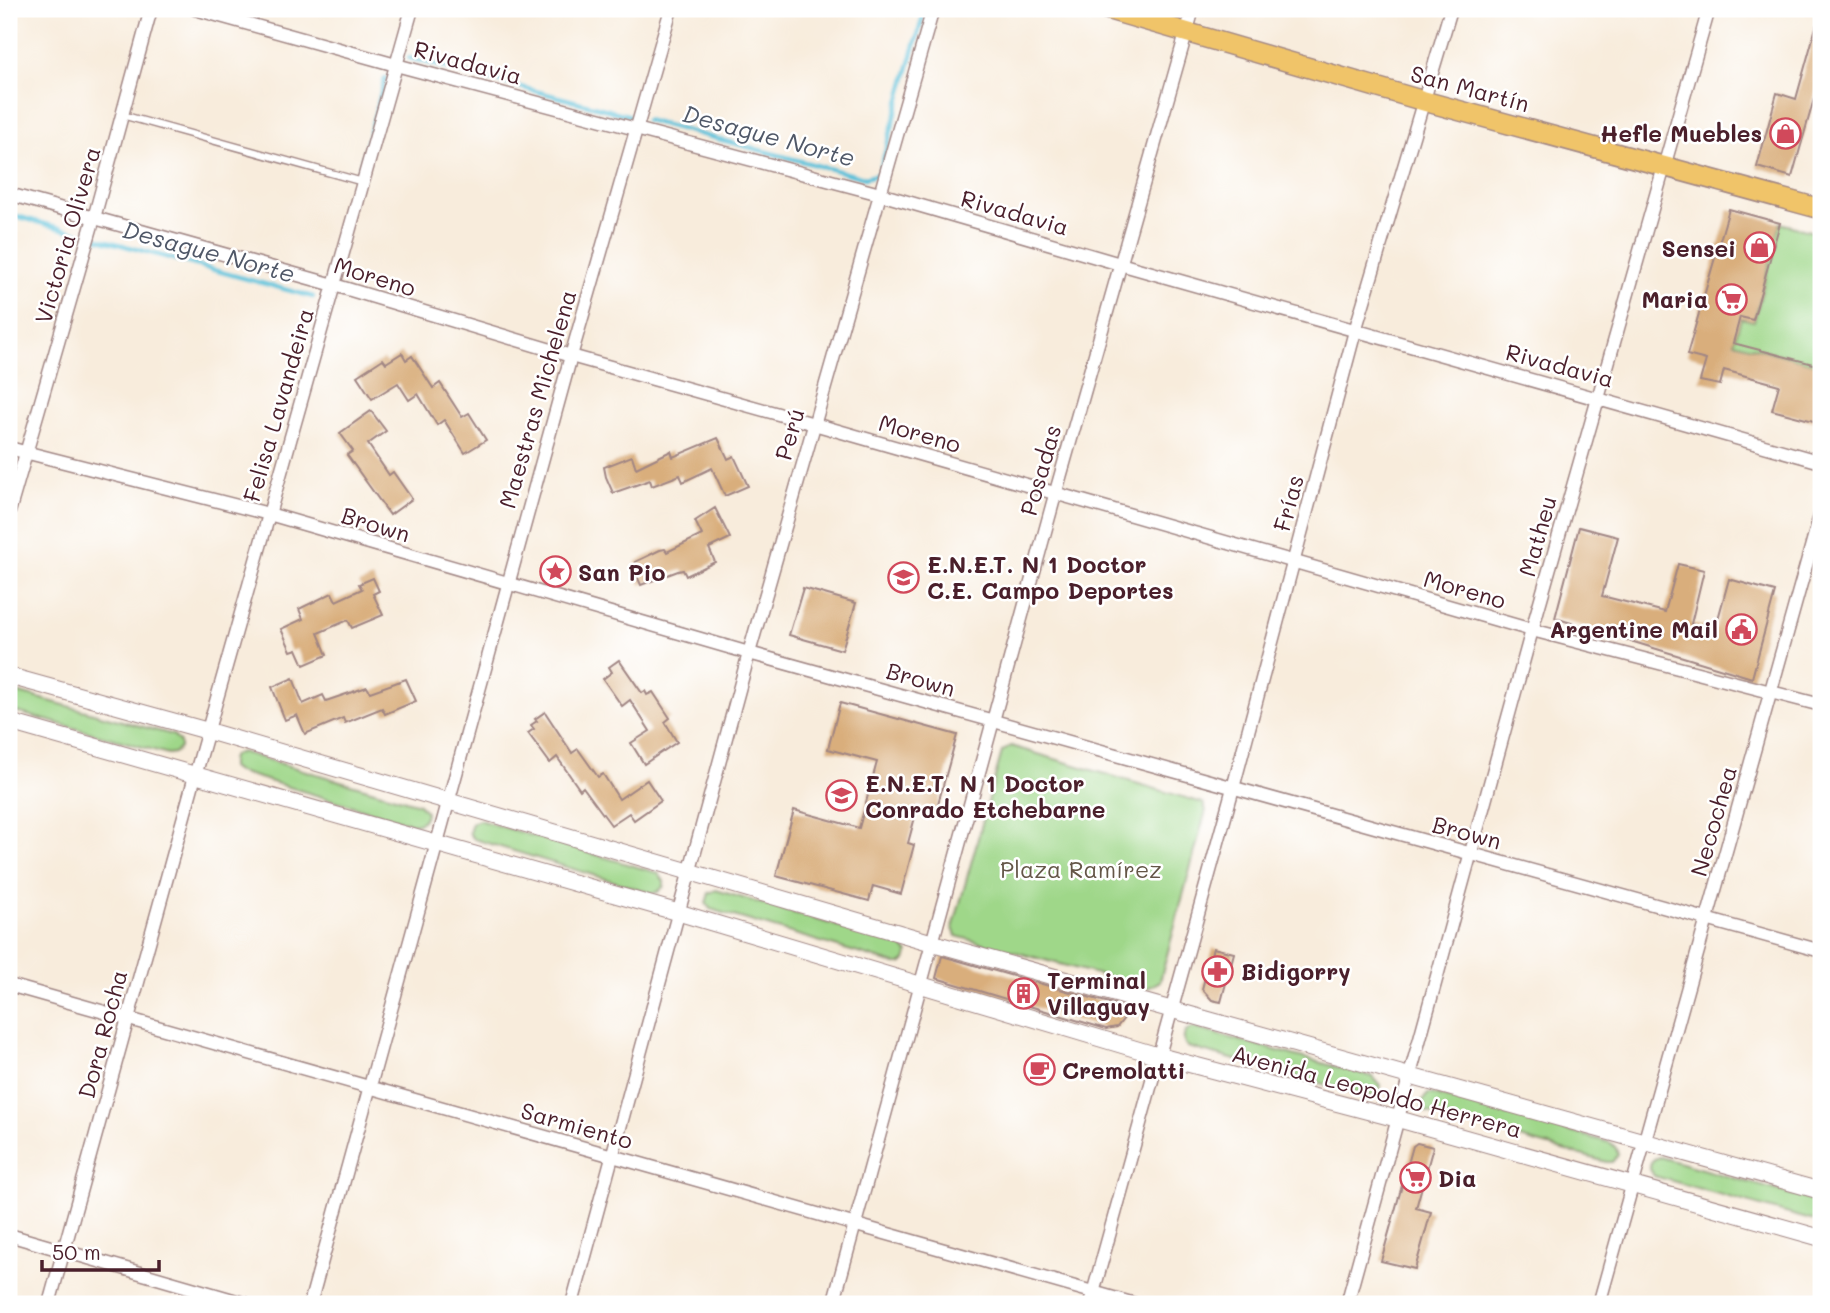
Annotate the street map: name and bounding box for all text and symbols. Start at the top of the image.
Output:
street label: Rivadavia [411,33,525,91]
street label: San Martín [1407,58,1533,118]
water label: Desague Norte [680,97,858,173]
shop icon: Hefle Muebles [1768,116,1802,150]
place label: Hefle Muebles [1600,118,1762,148]
street label: Victoria Olivera [27,143,107,327]
street label: Rivadavia [958,182,1072,242]
water label: Desague Norte [120,213,298,289]
shop icon: Sensei [1742,231,1776,265]
place label: Sensei [1662,233,1736,263]
street label: Moreno [330,249,420,303]
supermarket icon: Maria [1714,282,1748,316]
place label: Maria [1641,284,1708,314]
street label: Maestras Michelena [491,286,583,512]
street label: Felisa Lavandeira [236,305,320,505]
street label: Rivadavia [1503,336,1617,394]
street label: Perú [767,405,811,463]
street label: Moreno [875,407,965,459]
street label: Posadas [1013,421,1067,519]
street label: Frías [1266,472,1310,534]
street label: Matheu [1511,492,1563,580]
street label: Brown [338,499,414,549]
place label: E.N.E.T. N 1 Doctor C.E. Campo Deportes [927,549,1174,605]
place icon: San Pio [538,555,572,589]
place label: San Pio [578,557,665,587]
school or university icon: E.N.E.T. N 1 Doctor C.E. Campo Deportes [887,560,921,594]
street label: Moreno [1420,563,1510,615]
public building icon: Argentine Mail [1724,612,1758,646]
place label: Argentine Mail [1549,614,1718,644]
street label: Brown [883,655,959,703]
street label: Necochea [1683,762,1743,880]
place label: E.N.E.T. N 1 Doctor Conrado Etchebarne [865,768,1106,824]
school or university icon: E.N.E.T. N 1 Doctor Conrado Etchebarne [825,779,859,813]
street label: Brown [1429,808,1505,856]
park label: Plaza Ramírez [1000,854,1162,884]
pharmacy icon: Bidigorry [1201,954,1235,988]
place label: Bidigorry [1241,956,1351,986]
place label: Terminal Villaguay [1047,965,1150,1021]
street label: Dora Rocha [70,966,134,1102]
building icon: Terminal Villaguay [1007,976,1041,1010]
street label: Avenida Leopoldo Herrera [1229,1038,1525,1144]
cafe icon: Cremolatti [1022,1053,1056,1087]
place label: Cremolatti [1062,1055,1186,1085]
street label: Sarmiento [518,1095,636,1155]
supermarket icon: Dia [1398,1161,1432,1195]
place label: Dia [1438,1163,1476,1193]
scale bar [42,1229,159,1273]
text: 50 m [52,1238,101,1265]

